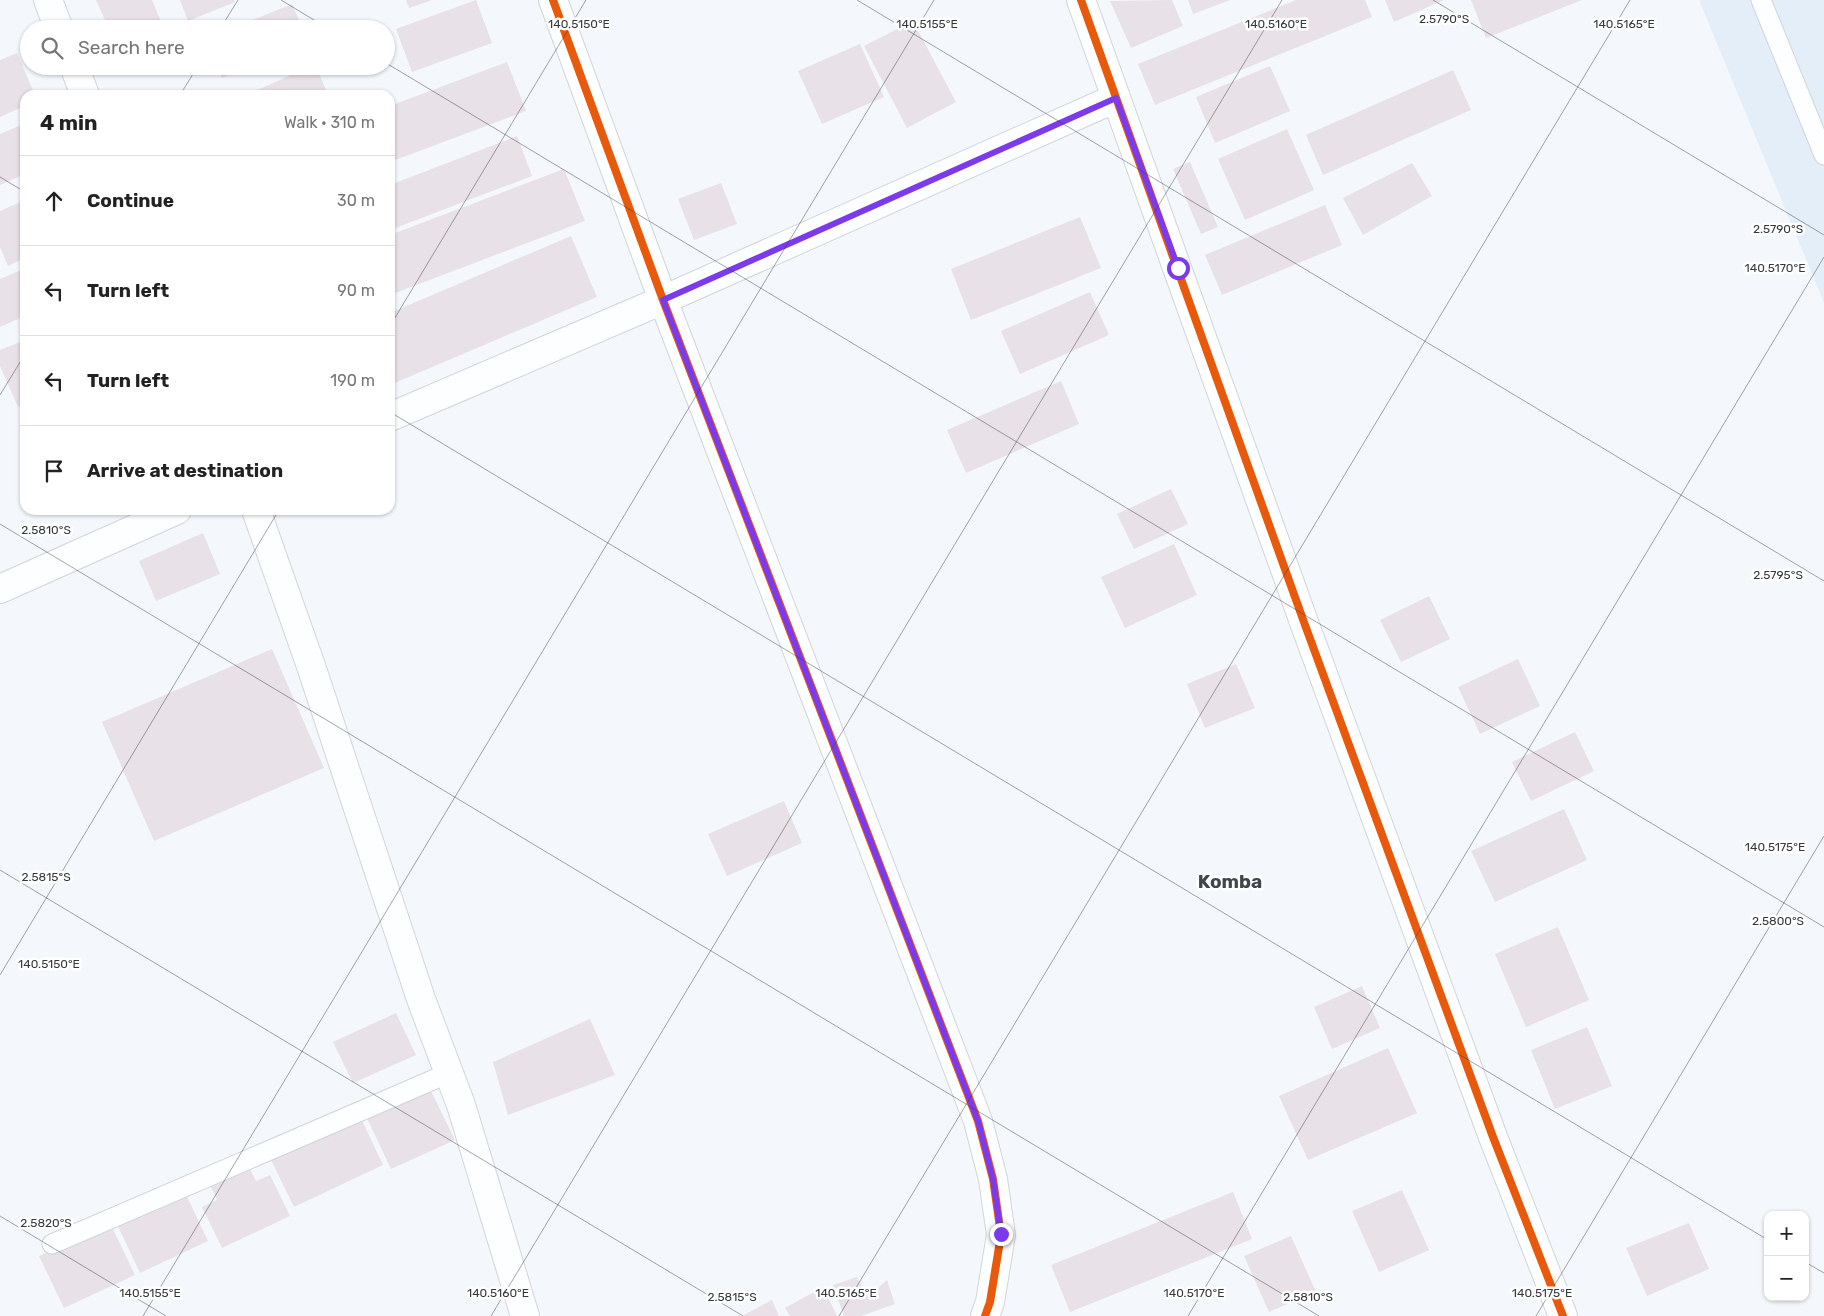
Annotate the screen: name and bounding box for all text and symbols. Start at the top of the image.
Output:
text: 2.5790°S [1419,12,1469,26]
text: 140.5150°E [548,17,610,31]
text: 140.5155°E [896,17,958,31]
text: 140.5160°E [1245,17,1307,31]
text: 140.5165°E [1593,17,1655,31]
search box [20,20,395,75]
icon: search [38,34,66,62]
text: Search here [78,36,185,59]
text: 4 min [40,110,98,135]
text: Walk · 310 m [284,113,375,132]
icon: ahead [40,187,68,215]
text: Continue [87,189,174,212]
text: 30 m [337,191,375,210]
text: 2.5790°S [1753,222,1803,236]
route start [1167,257,1190,280]
text: 140.5170°E [1745,261,1805,275]
icon: left [40,277,68,305]
text: Turn left [87,279,169,302]
text: 90 m [337,281,375,300]
icon: left [40,367,68,395]
text: Turn left [87,369,169,392]
text: 190 m [330,371,375,390]
icon: arrive [40,457,68,485]
text: Arrive at destination [87,459,283,482]
text: 2.5810°S [21,523,71,537]
text: 2.5795°S [1753,568,1803,582]
text: 140.5175°E [1745,840,1805,854]
text: 2.5815°S [21,870,71,884]
district label: Komba [1198,870,1262,893]
text: 2.5800°S [1752,914,1804,928]
text: 140.5150°E [18,957,80,971]
map controls [1764,1211,1809,1301]
button: + [1764,1211,1809,1256]
text: 2.5820°S [20,1216,72,1230]
route end [990,1223,1013,1246]
button: − [1764,1256,1809,1301]
text: 140.5155°E [119,1286,181,1300]
text: 140.5160°E [467,1286,529,1300]
text: 140.5165°E [815,1286,877,1300]
text: 140.5170°E [1164,1286,1224,1300]
text: 140.5175°E [1512,1286,1572,1300]
text: 2.5815°S [707,1290,757,1304]
text: 2.5810°S [1283,1290,1333,1304]

